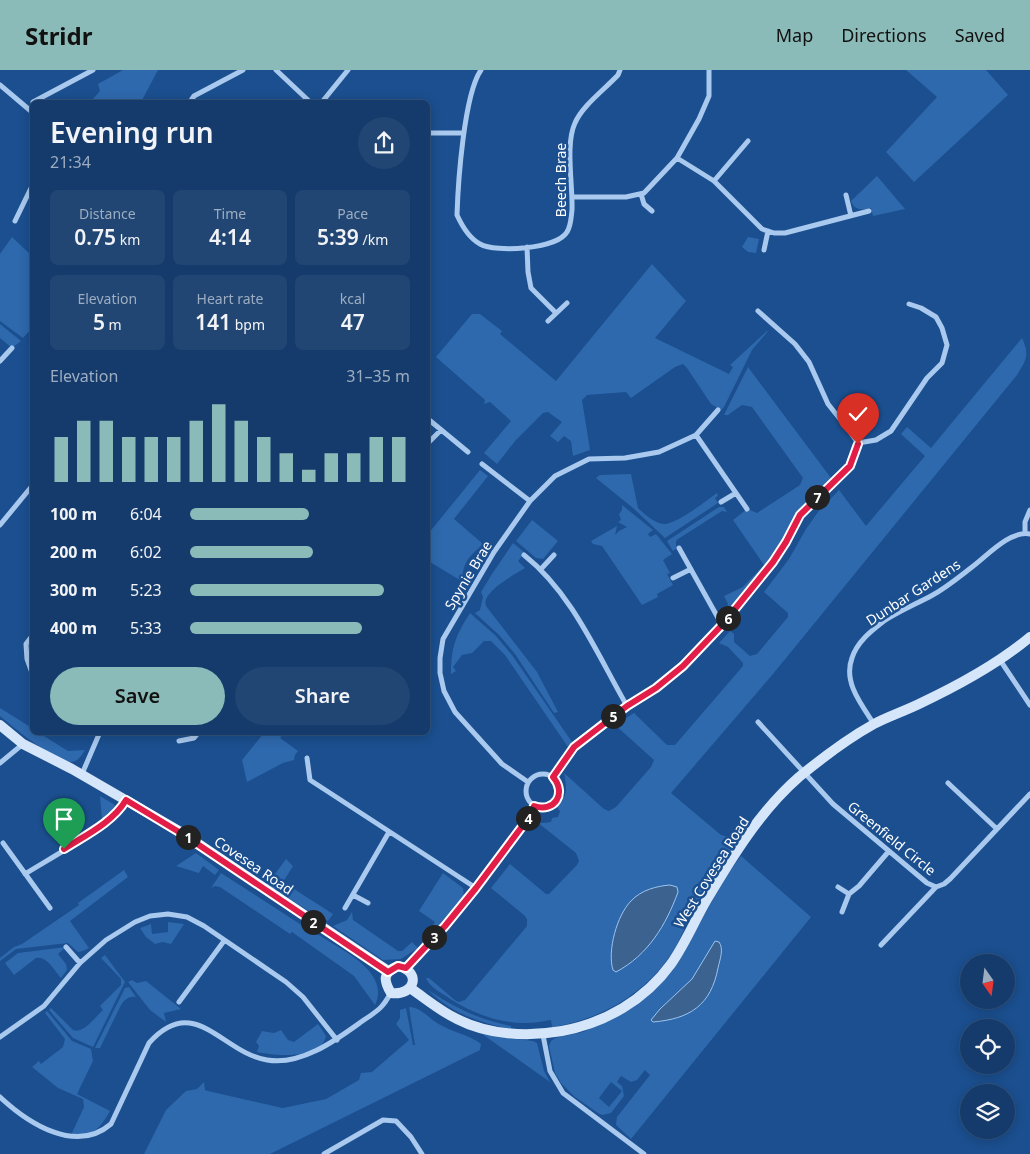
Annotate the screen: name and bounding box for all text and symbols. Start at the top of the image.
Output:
text: Stridr [25,19,92,52]
text: Map [776,23,813,47]
text: Directions [841,23,927,47]
text: Saved [955,23,1005,47]
text: Evening run [50,113,214,151]
button: share [358,117,410,169]
street label: Beech Brae [551,143,570,217]
text: 21:34 [50,151,91,173]
text: Distance [79,204,136,223]
text: Time [214,204,246,223]
text: Pace [337,204,368,223]
text: 0.75 [74,223,116,251]
text: 4:14 [209,223,251,251]
text: 5:39 [317,223,359,251]
text: km [116,230,140,249]
text: /km [359,230,388,249]
text: Elevation [77,289,137,308]
text: Heart rate [197,289,263,308]
text: kcal [340,289,365,308]
text: 5 [93,308,105,336]
text: 141 [195,308,231,336]
text: 47 [341,308,365,336]
text: m [105,315,122,334]
text: bpm [231,315,265,334]
text: Elevation [50,365,118,387]
text: 31–35 m [346,365,410,387]
pin [837,393,879,444]
icon: check [844,400,872,428]
pin: 7 [804,484,830,510]
text: 7 [813,488,822,507]
text: 100 m [50,503,97,525]
text: 6:04 [130,503,162,525]
street label: Spynie Brae [440,537,496,613]
text: 200 m [50,541,97,563]
text: 6:02 [130,541,162,563]
street label: Dunbar Gardens [862,554,964,630]
text: 300 m [50,579,97,601]
text: 5:23 [130,579,162,601]
pin: 6 [716,606,740,630]
text: 6 [724,609,733,628]
text: 400 m [50,617,97,639]
text: 5:33 [130,617,162,639]
button: Save [50,667,225,725]
button: Share [235,667,410,725]
pin: 5 [600,704,626,728]
text: 5 [609,707,618,726]
street label: Greenfield Circle [844,796,940,880]
pin [43,798,85,849]
icon: arrive [50,805,78,833]
pin: 4 [516,806,540,830]
text: 4 [524,809,533,828]
street label: West Covesea Road [669,813,753,931]
pin: 1 [176,824,200,850]
text: 1 [184,828,193,847]
street label: Covesea Road [211,831,297,899]
pin: 2 [300,910,326,934]
text: 2 [309,913,318,932]
pin: 3 [422,924,446,950]
text: 3 [430,928,439,947]
north arrow [960,954,1015,1009]
map controls [960,954,1015,1139]
button: locate [960,1019,1015,1074]
button: layers [960,1084,1015,1139]

